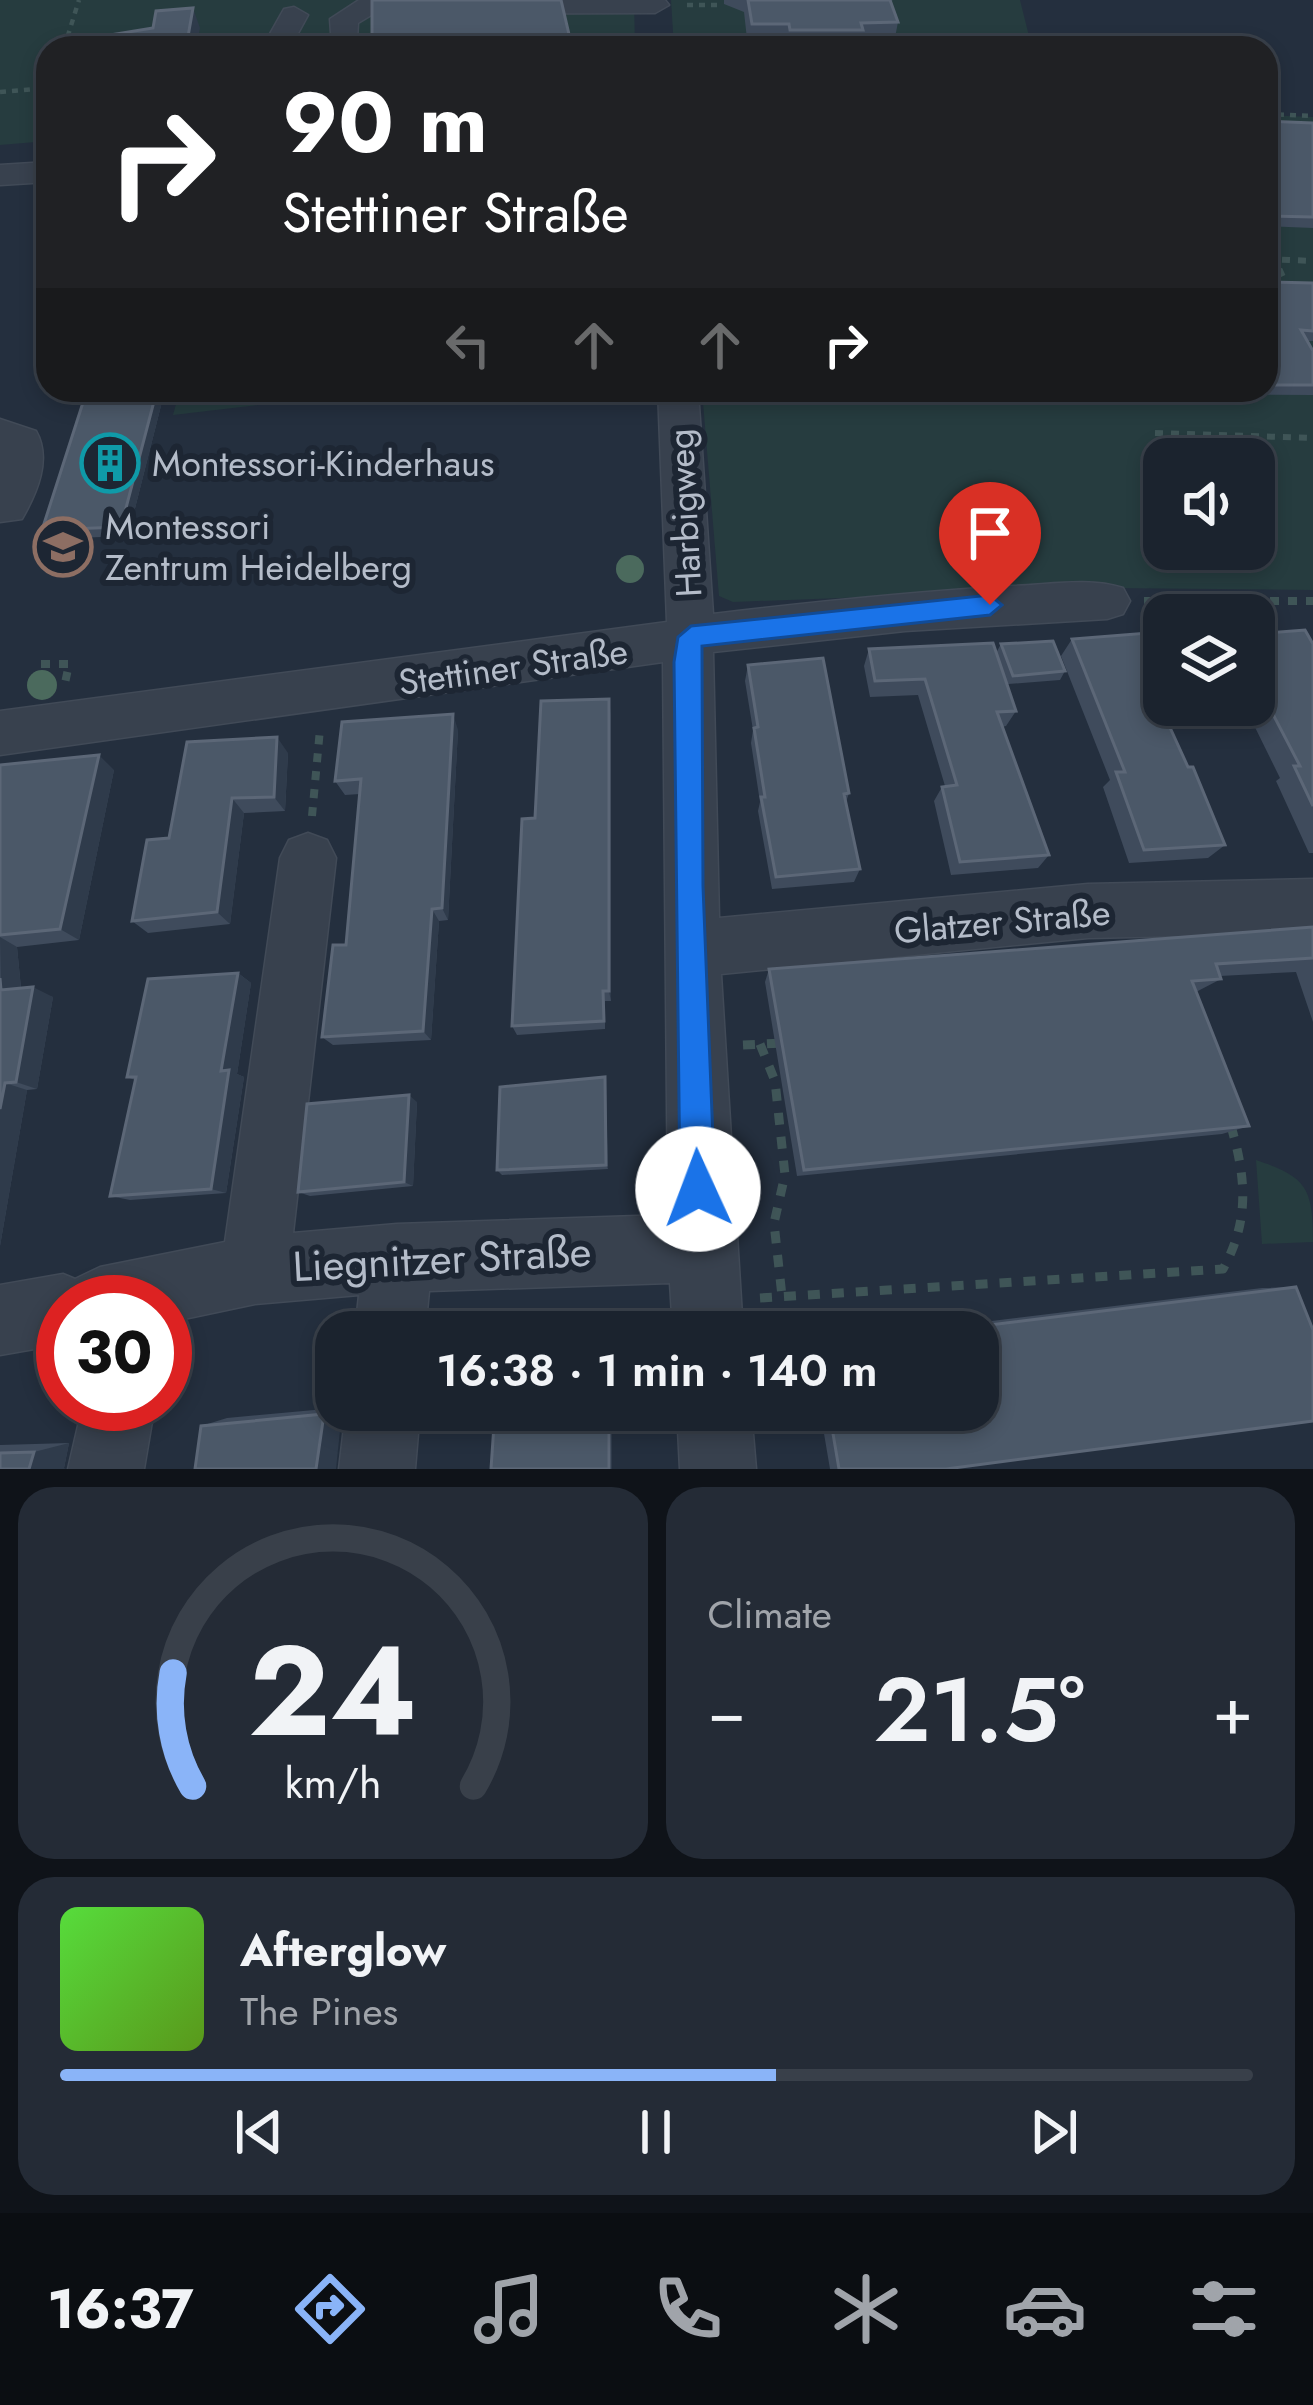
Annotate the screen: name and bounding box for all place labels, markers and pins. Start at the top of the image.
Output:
building icon: Montessori-Kinderhaus [79,432,141,494]
place label: Montessori-Kinderhaus [152,437,494,489]
pin [939,482,1041,605]
place label: Montessori Zentrum Heidelberg [105,500,412,593]
school or university icon: Montessori Zentrum Heidelberg [32,516,94,578]

